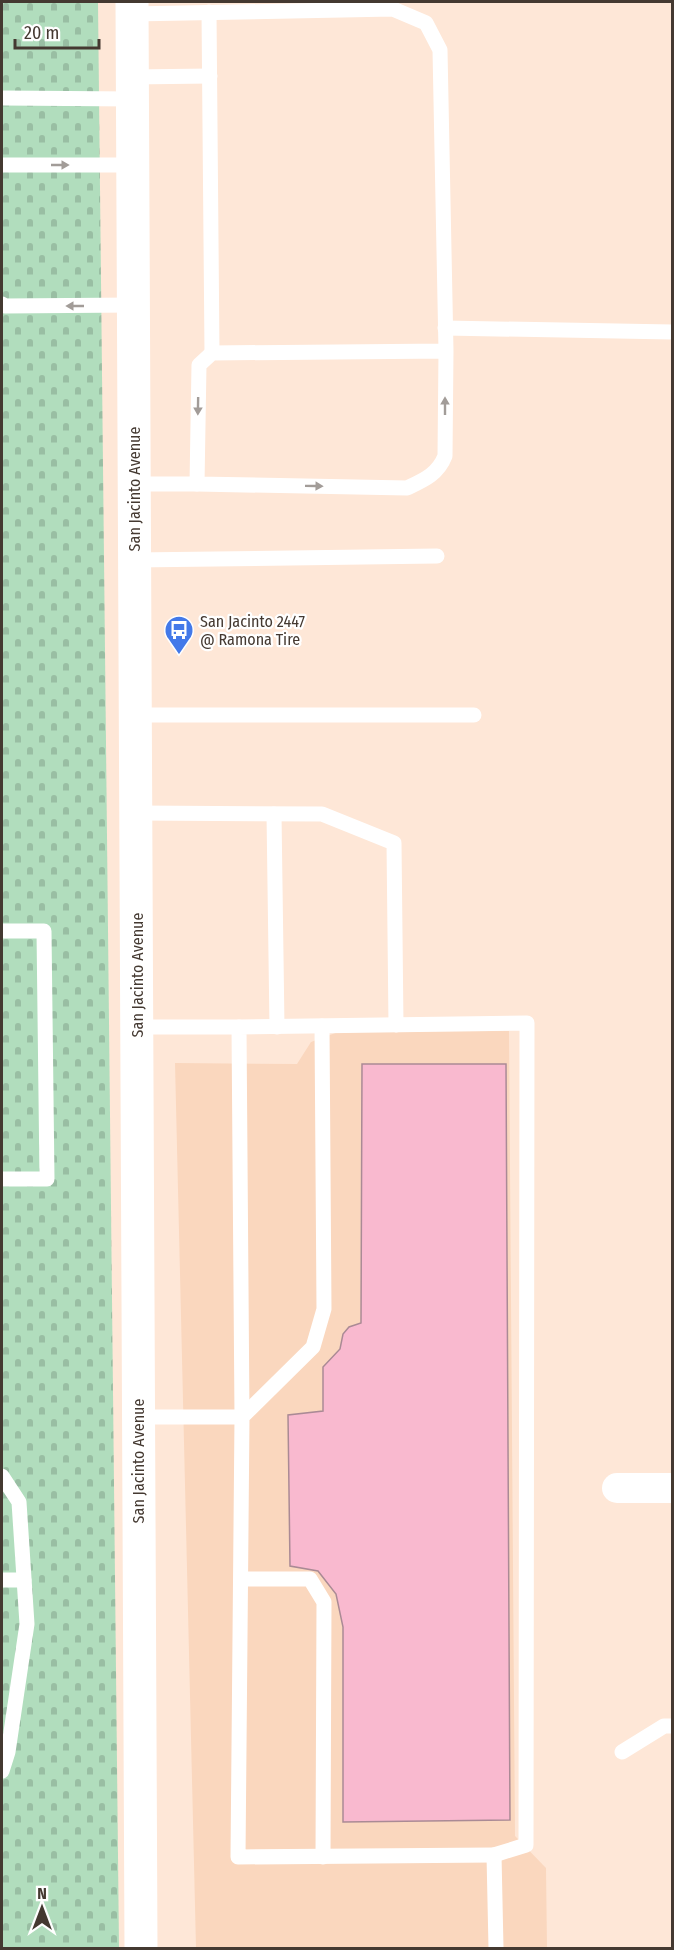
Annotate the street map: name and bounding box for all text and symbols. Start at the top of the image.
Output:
scale bar [15,12,99,50]
text: 20 m [24,22,59,44]
one-way arrow [50,160,69,170]
one-way arrow [65,301,84,311]
one-way arrow [440,396,450,415]
one-way arrow [194,397,203,416]
street label: San Jacinto Avenue [125,427,144,551]
one-way arrow [305,481,324,491]
place label: San Jacinto 2447 @ Ramona Tire [200,612,306,649]
bus stop icon: San Jacinto 2447 @ Ramona Tire [163,614,195,656]
street label: San Jacinto Avenue [128,913,147,1037]
street label: San Jacinto Avenue [129,1399,148,1523]
north arrow [12,1878,72,1938]
text: N [37,1884,47,1903]

